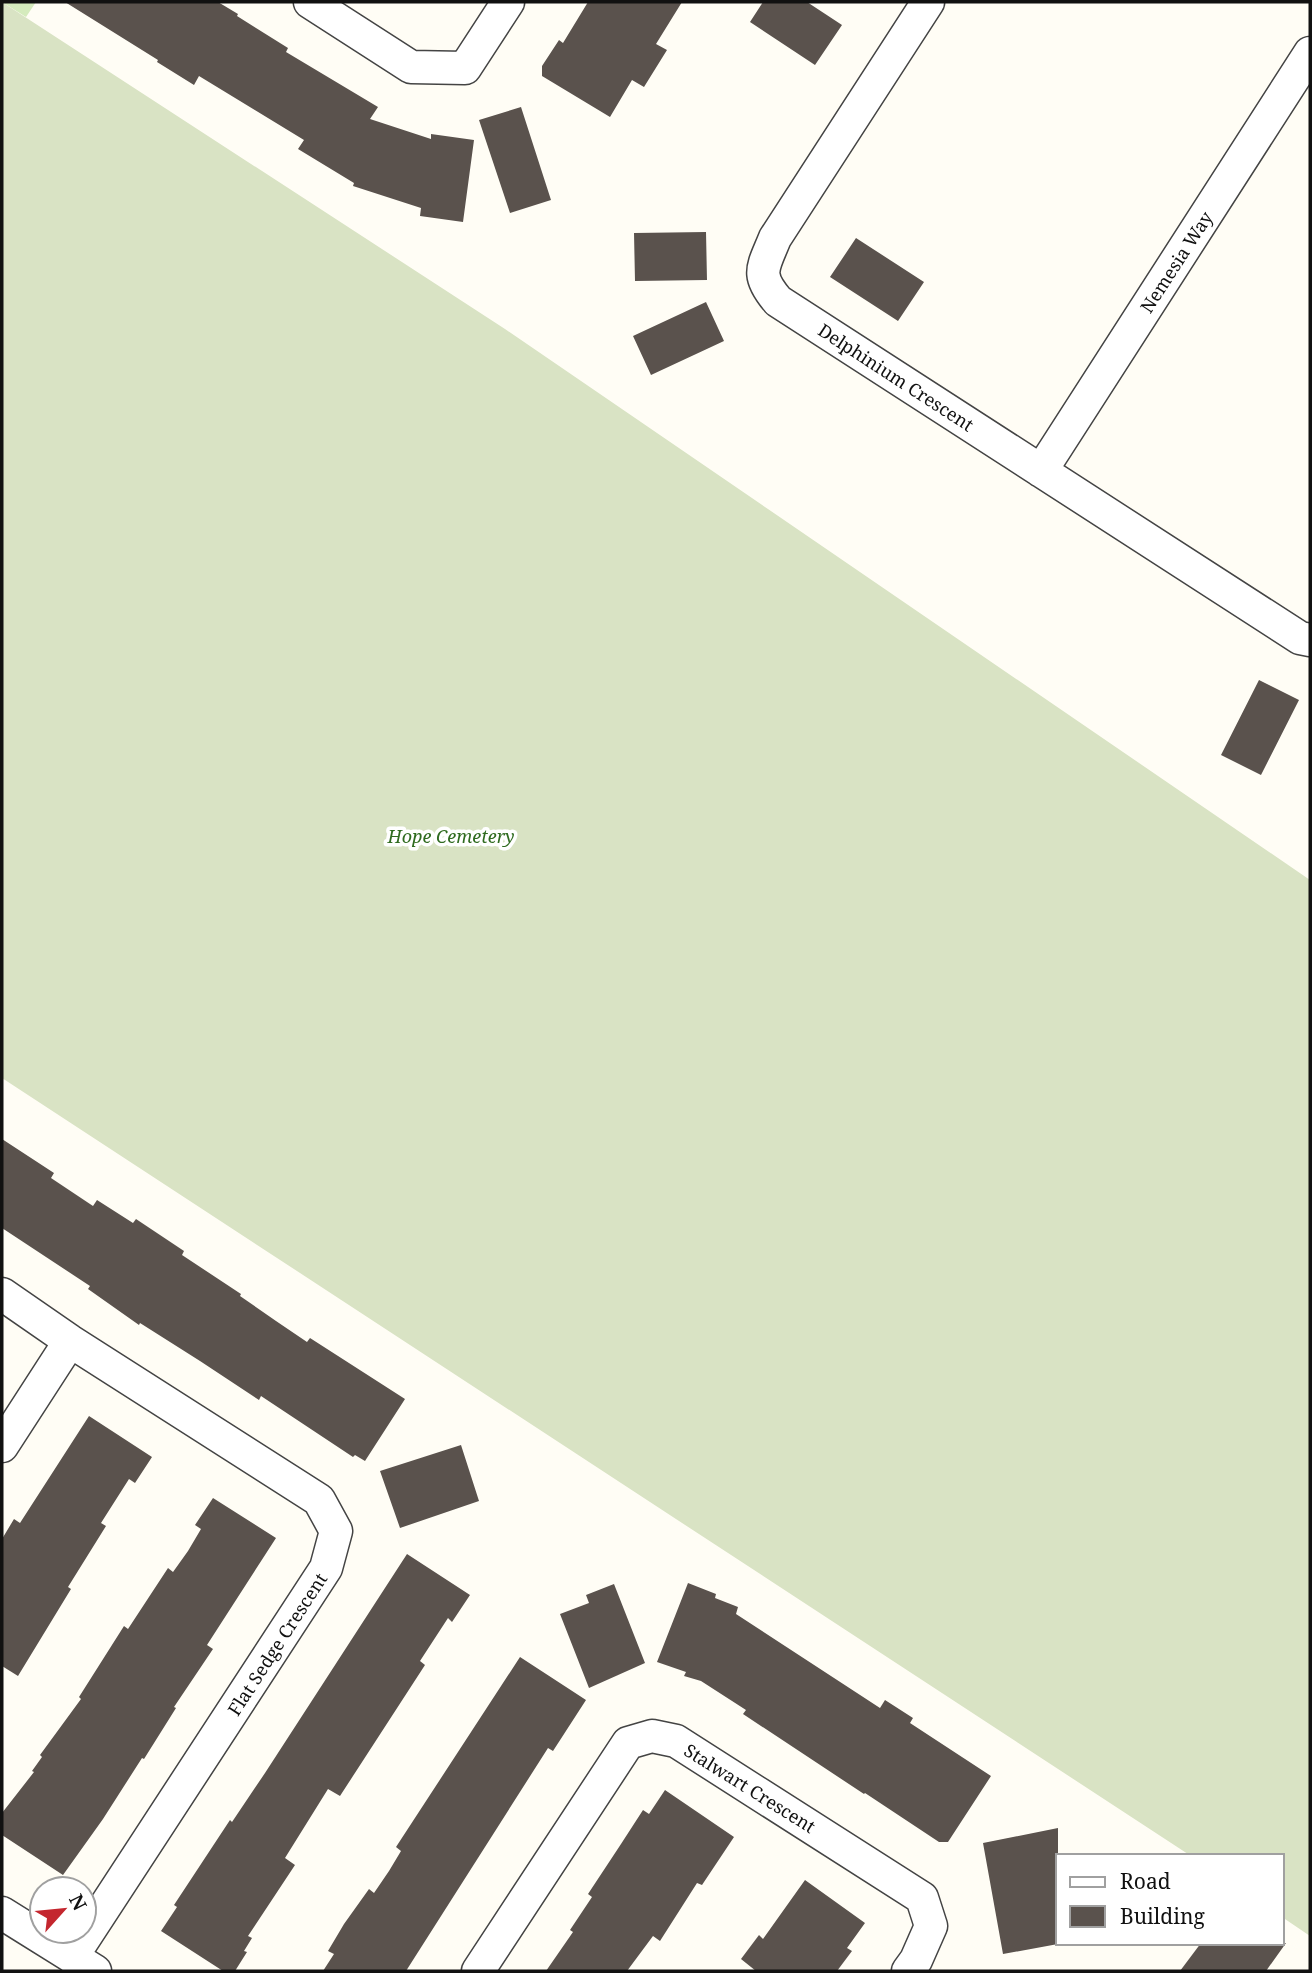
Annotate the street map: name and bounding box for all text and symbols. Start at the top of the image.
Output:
street label: Nemesia Way [1134,206,1218,317]
street label: Delphinium Crescent [814,318,978,436]
park label: Hope Cemetery [386,824,515,848]
street label: Flat Sedge Crescent [222,1568,332,1720]
street label: Stalwart Crescent [680,1738,820,1838]
legend [1056,1854,1284,1945]
text: Road [1120,1867,1171,1895]
north arrow [28,1875,98,1945]
text: N [63,1890,93,1915]
text: Building [1120,1902,1205,1930]

